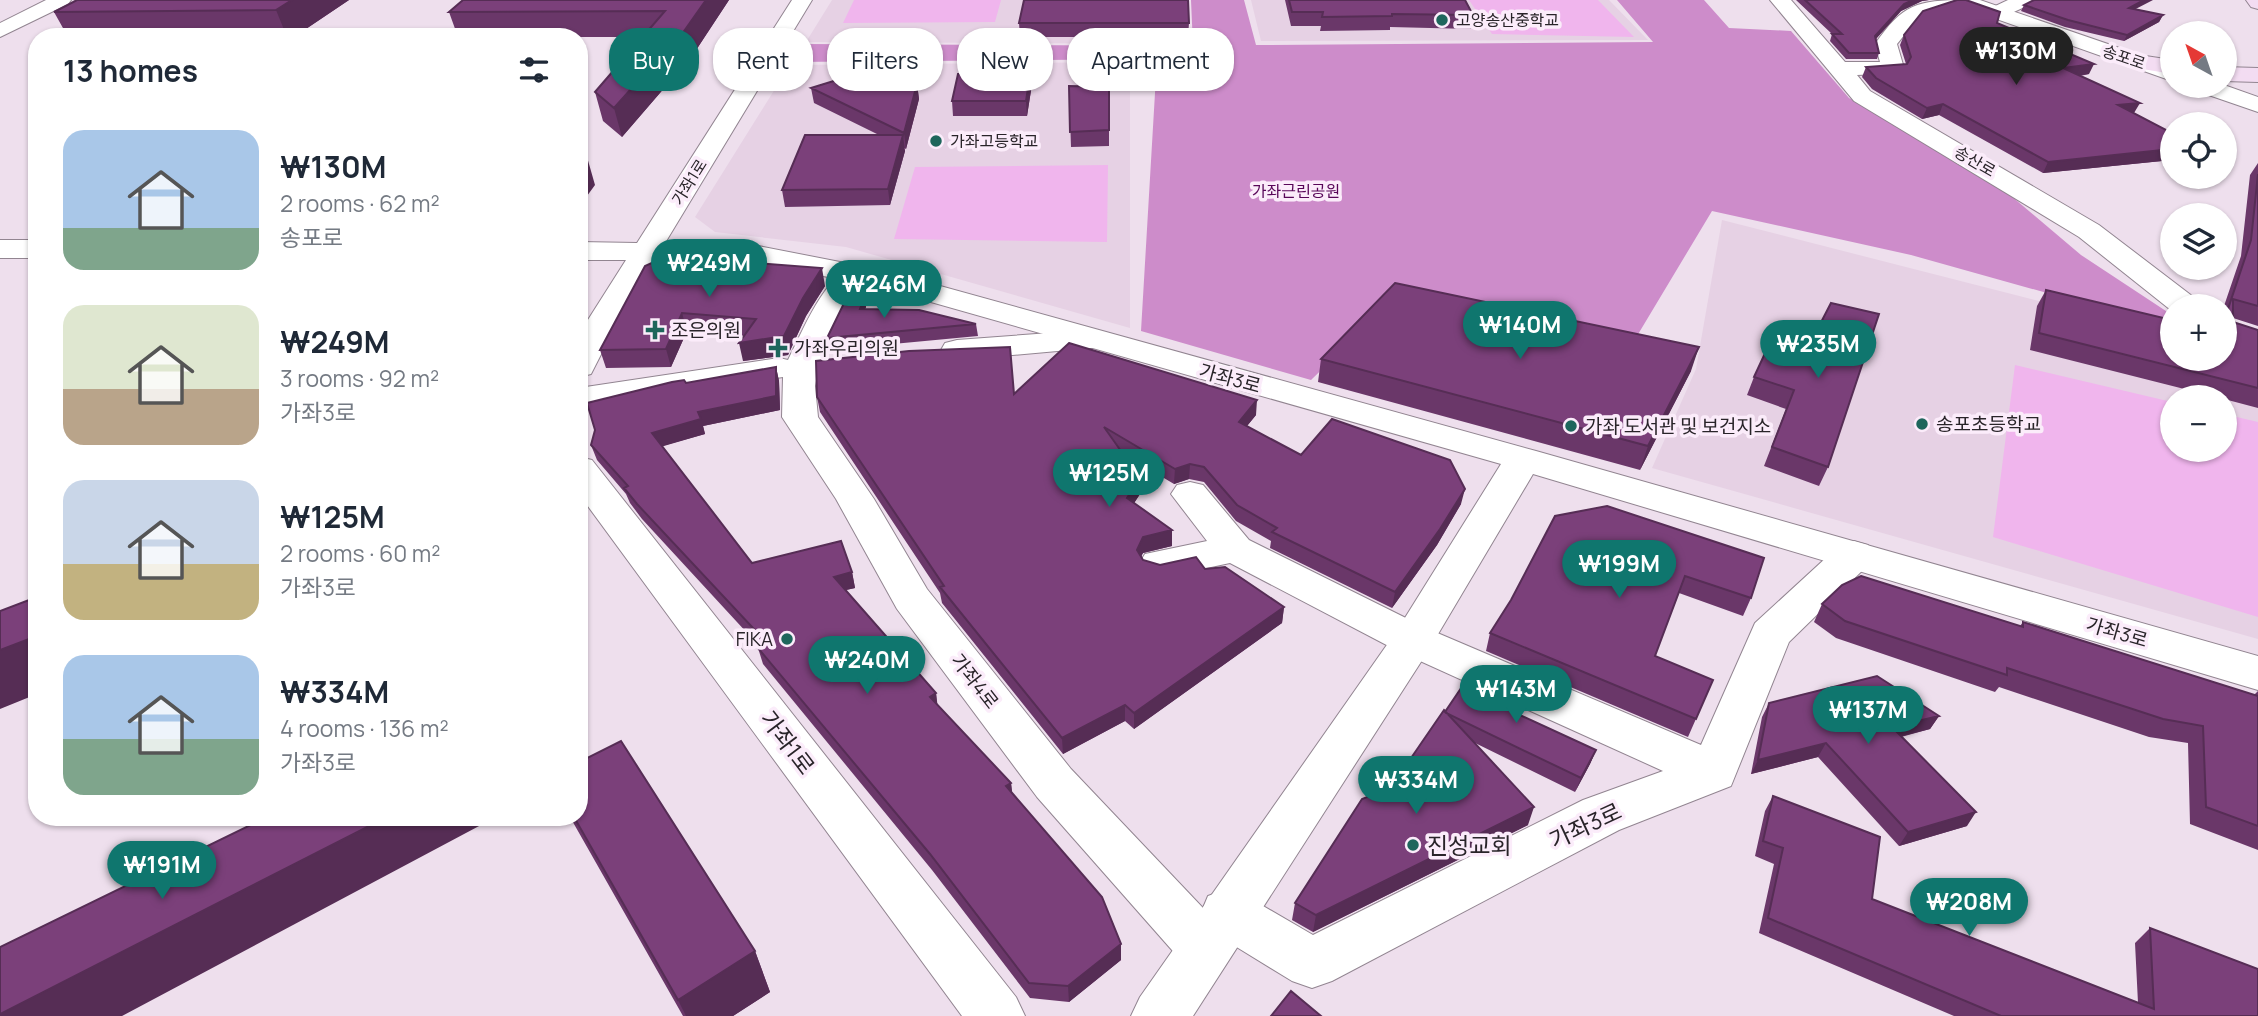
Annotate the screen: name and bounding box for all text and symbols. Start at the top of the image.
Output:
place label: 고양송산중학교 [1456,9,1559,31]
marker: 고양송산중학교 [1434,12,1450,28]
north arrow [2160,21,2236,98]
map controls [2160,21,2237,462]
chip: Buy [609,28,699,91]
chip: Rent [713,28,813,91]
chip: Filters [827,28,943,91]
chip: New [957,28,1053,91]
chip: Apartment [1067,28,1234,91]
pin: ₩130M [1967,28,2065,87]
text: ₩130M [1975,34,2057,66]
street label: 송포로 [2100,39,2149,75]
text: 13 homes [63,50,198,91]
icon: filters [515,51,553,89]
button: locate [2160,112,2237,189]
place label: 가좌고등학교 [950,130,1038,152]
marker: 가좌고등학교 [928,133,944,149]
street label: 송산로 [1950,140,2000,182]
text: ₩130M [280,146,386,187]
street label: 가좌1로 [666,155,712,209]
icon: home [119,158,203,242]
park label: 가좌근린공원 [1252,180,1340,202]
text: 2 rooms · 62 m² [280,187,440,219]
button: layers [2160,203,2237,280]
text: 송포로 [280,221,343,253]
pin: ₩249M [660,240,758,299]
text: ₩249M [667,246,751,278]
pin: ₩246M [835,260,933,320]
text: ₩246M [842,267,926,299]
button: + [2160,294,2237,371]
pin: ₩140M [1471,302,1569,361]
text: ₩140M [1479,308,1561,340]
place label: 조은의원 [671,317,741,343]
marker: 조은의원 [645,320,665,340]
pin: ₩235M [1769,320,1867,380]
text: ₩249M [280,321,389,362]
text: ₩235M [1776,327,1860,359]
icon: home [119,333,203,417]
place label: 가좌우리의원 [794,335,899,361]
marker: 가좌우리의원 [768,338,788,358]
street label: 가좌3로 [1196,357,1264,399]
text: 3 rooms · 92 m² [280,362,439,394]
button: − [2160,385,2237,462]
text: 가좌3로 [280,396,356,428]
place label: 송포초등학교 [1936,411,2041,437]
place label: 가좌 도서관 및 보건지소 [1585,413,1771,439]
marker: 송포초등학교 [1914,416,1930,432]
marker: 가좌 도서관 및 보건지소 [1563,418,1579,434]
pin: ₩125M [1060,449,1158,509]
text: ₩125M [1069,456,1149,488]
text: ₩125M [280,496,385,537]
icon: home [119,508,203,592]
text: 2 rooms · 60 m² [280,537,441,569]
pin: ₩199M [1570,540,1668,600]
text: ₩199M [1578,547,1660,579]
text: 가좌3로 [280,571,356,603]
street label: 가좌3로 [2083,611,2151,653]
place label: FIKA [736,626,773,652]
marker: FIKA [779,631,795,647]
pin: ₩240M [818,636,916,696]
text: ₩240M [824,643,910,675]
street label: 가좌4로 [945,648,1005,714]
pin: ₩143M [1467,666,1565,725]
text: ₩334M [280,671,389,712]
text: ₩143M [1476,672,1556,704]
icon: home [119,683,203,767]
pin: ₩137M [1819,686,1917,746]
text: ₩137M [1829,693,1907,725]
street label: 가좌1로 [753,703,823,781]
text: 4 rooms · 136 m² [280,712,449,744]
text: 가좌3로 [280,746,356,778]
pin: ₩334M [1367,756,1465,816]
text: ₩334M [1374,763,1458,795]
street label: 가좌3로 [1544,794,1626,856]
place label: 진성교회 [1427,829,1512,861]
marker: 진성교회 [1405,837,1421,853]
pin: ₩191M [113,842,211,901]
text: ₩191M [123,848,201,880]
pin: ₩208M [1920,878,2018,938]
text: ₩208M [1926,885,2012,917]

